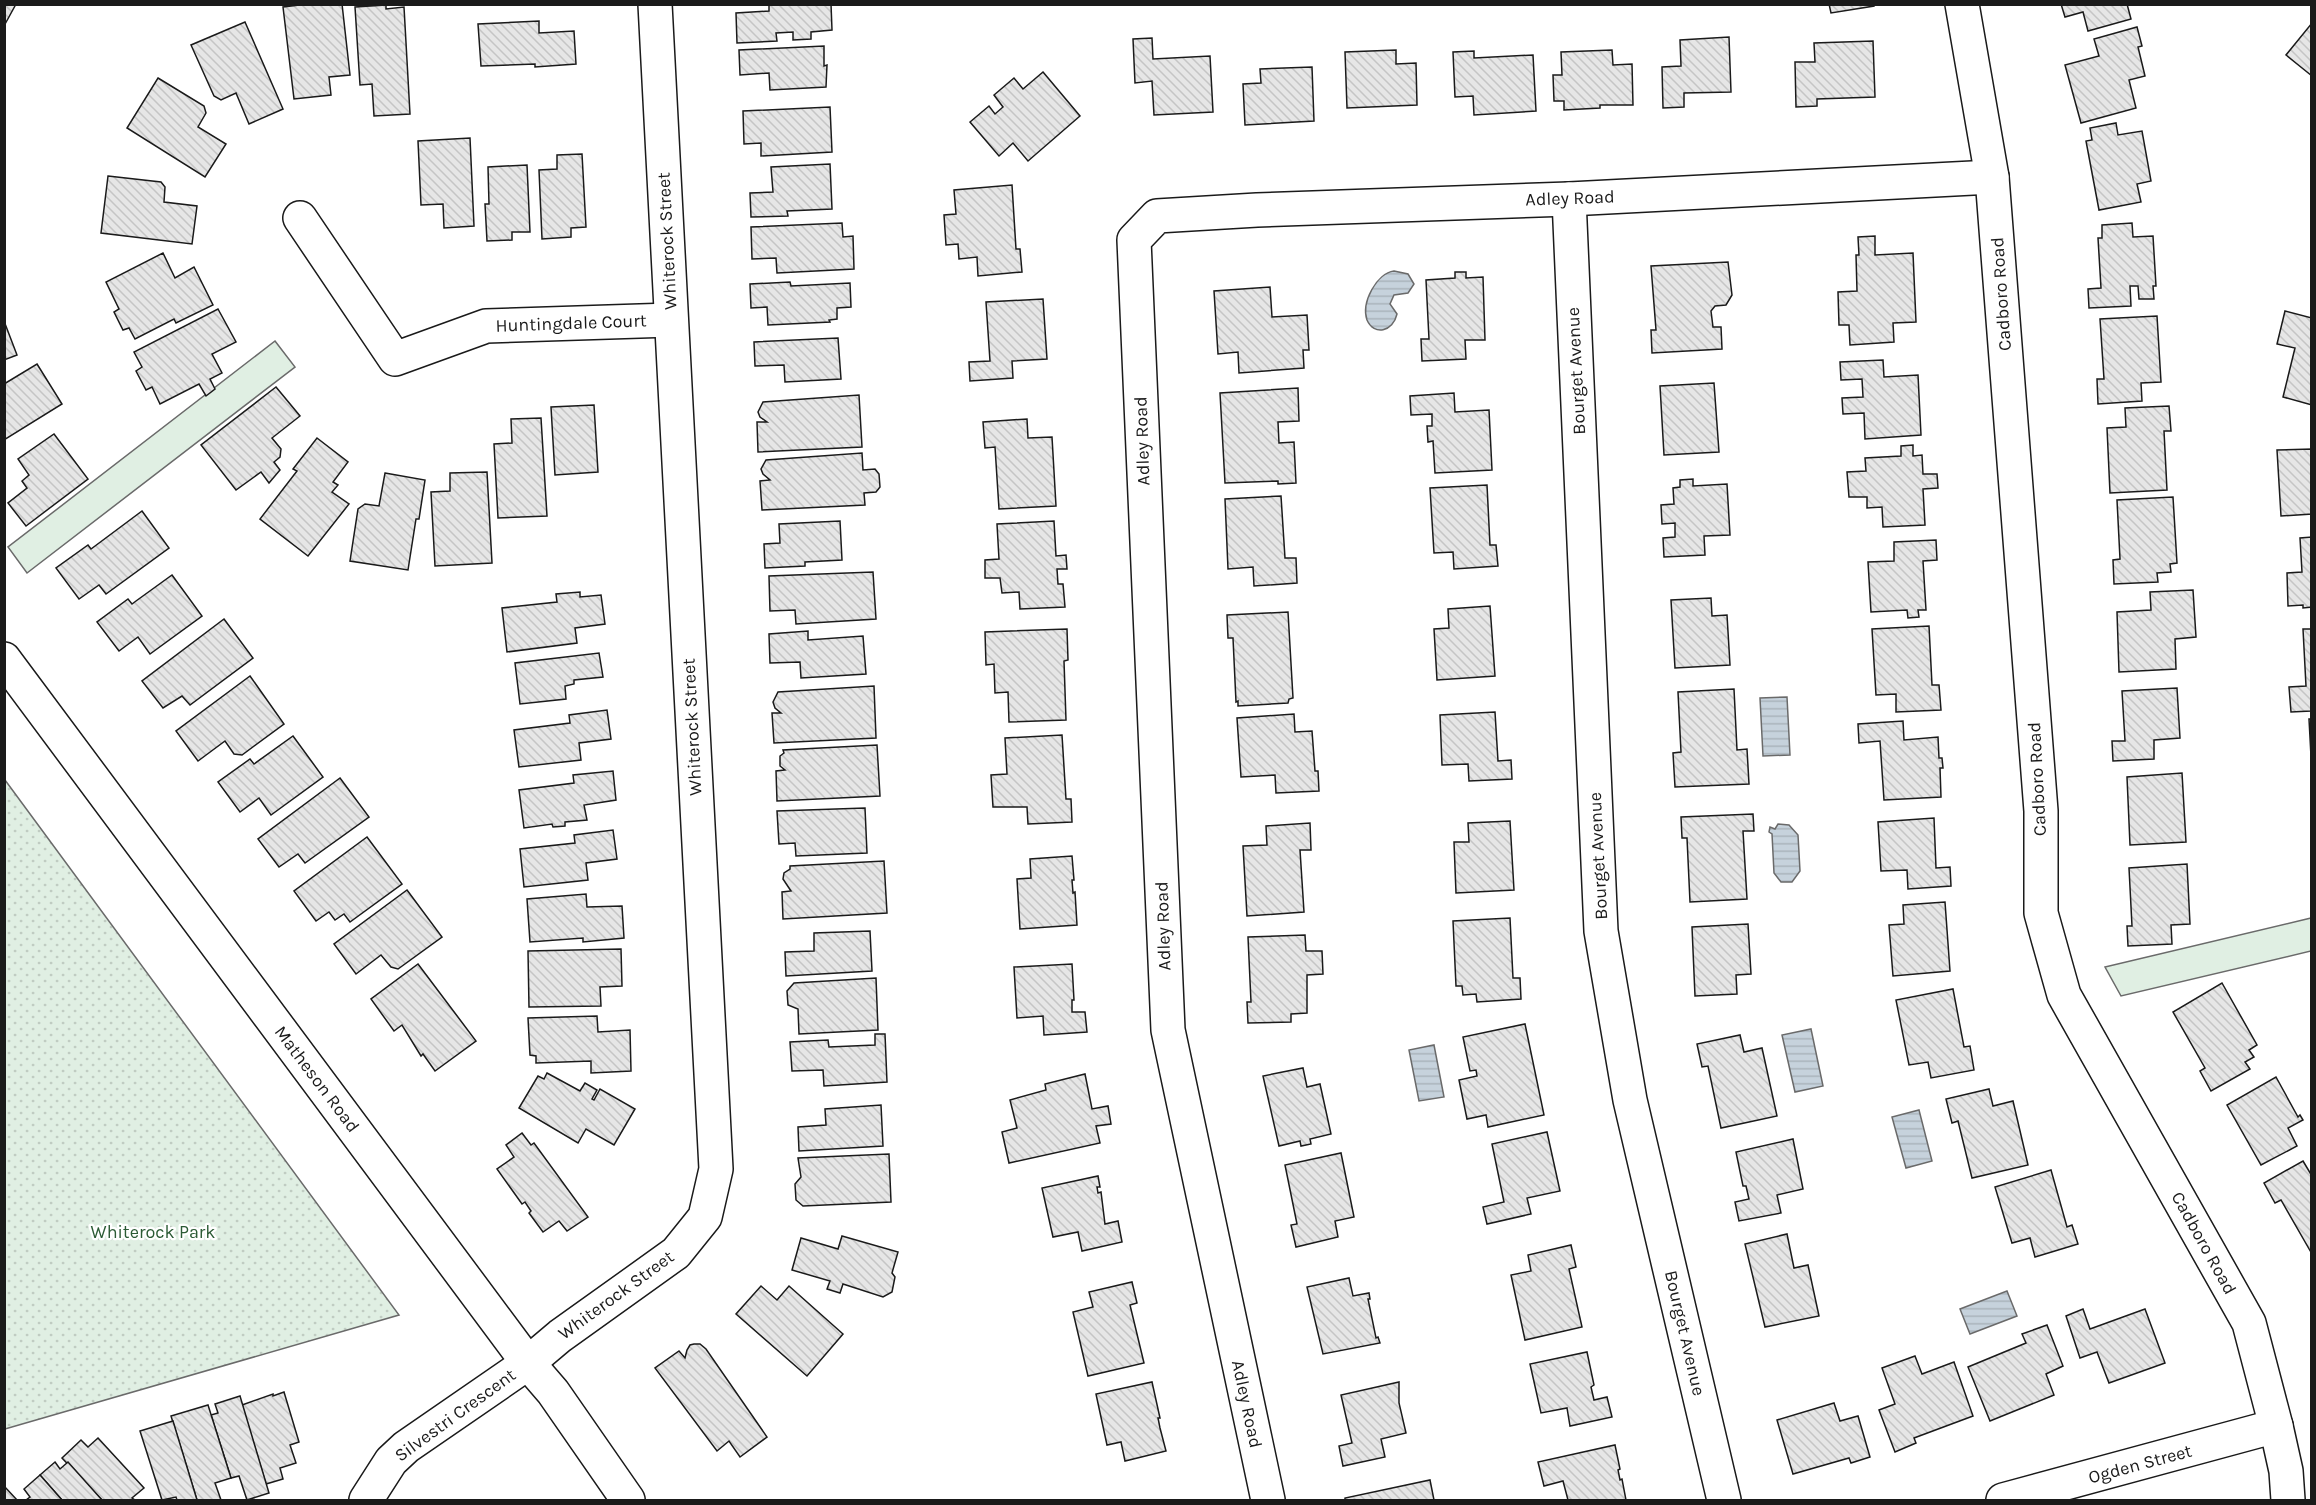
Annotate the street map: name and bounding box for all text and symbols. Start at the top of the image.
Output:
street label: Whiterock Street [652,171,682,310]
street label: Adley Road [1525,185,1615,211]
street label: Cadboro Road [1986,236,2016,352]
street label: Bourget Avenue [1562,307,1590,435]
street label: Huntingdale Court [495,309,647,337]
street label: Adley Road [1129,396,1155,486]
street label: Whiterock Street [677,657,707,796]
street label: Cadboro Road [2023,721,2051,837]
street label: Bourget Avenue [1584,792,1612,920]
street label: Adley Road [1150,881,1176,971]
street label: Matheson Road [270,1021,364,1137]
street label: Cadboro Road [2167,1188,2241,1298]
park label: Whiterock Park [91,1221,215,1243]
street label: Whiterock Street [554,1245,678,1344]
street label: Bourget Avenue [1660,1268,1710,1398]
street label: Adley Road [1227,1358,1267,1450]
street label: Silvestri Crescent [390,1364,520,1466]
street label: Ogden Street [2086,1440,2194,1488]

